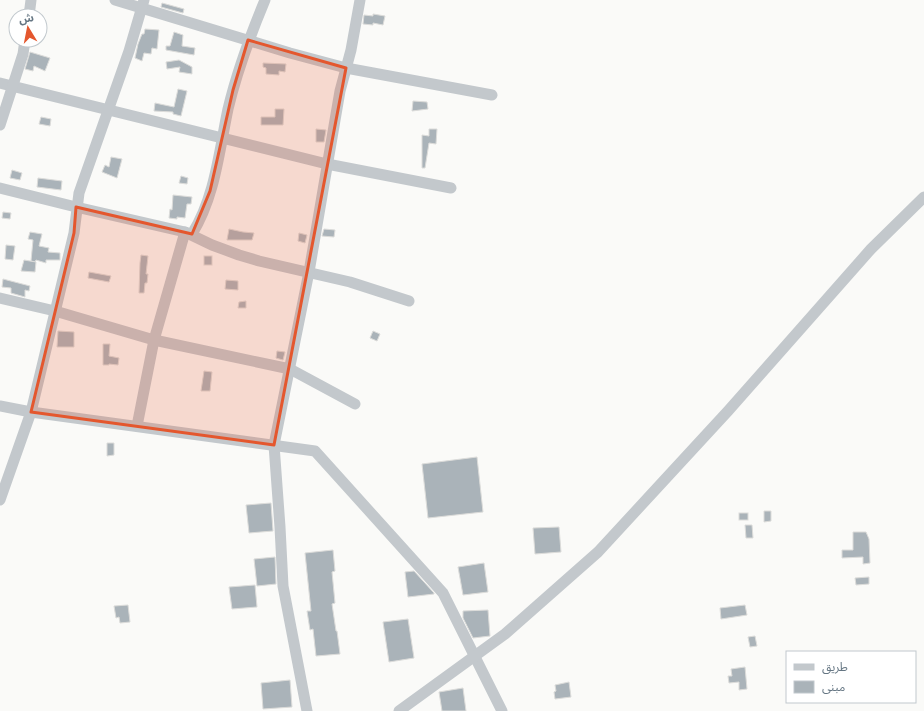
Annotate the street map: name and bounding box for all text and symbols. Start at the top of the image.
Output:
north arrow [8,8,48,48]
text: ش [18,11,35,26]
legend [786,651,916,703]
text: طريق [822,660,848,675]
text: مبنى [822,680,845,694]

